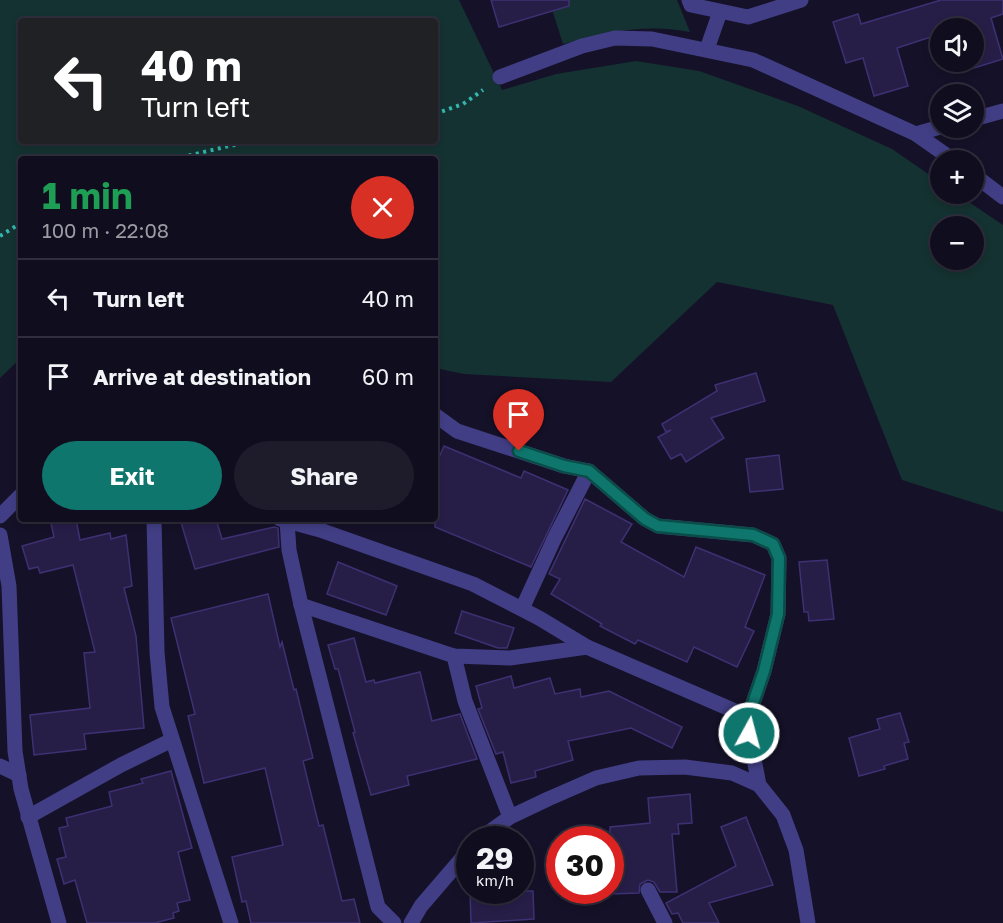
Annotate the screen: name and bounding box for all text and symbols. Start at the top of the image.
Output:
map controls [930,18,984,270]
button: sound [930,18,984,72]
text: 40 m [141,40,242,90]
icon: left [42,42,120,120]
button: layers [930,84,984,138]
text: Turn left [141,91,250,123]
button: + [930,150,984,204]
text: 1 min [42,174,133,217]
button: close [351,176,414,239]
button: − [930,216,984,270]
text: 100 m · 22:08 [42,218,169,242]
icon: left [42,282,75,315]
text: Turn left [93,285,184,312]
text: 40 m [362,285,414,312]
icon: arrive [42,360,75,393]
text: Arrive at destination [93,363,311,390]
text: 60 m [362,363,414,390]
pin [493,389,544,451]
icon: arrive [502,398,535,431]
button: Exit [42,441,222,510]
button: Share [234,441,414,510]
position arrow [717,701,781,765]
speed limit sign: 30 [546,826,624,904]
text: 29 [476,840,514,876]
text: km/h [476,871,514,889]

